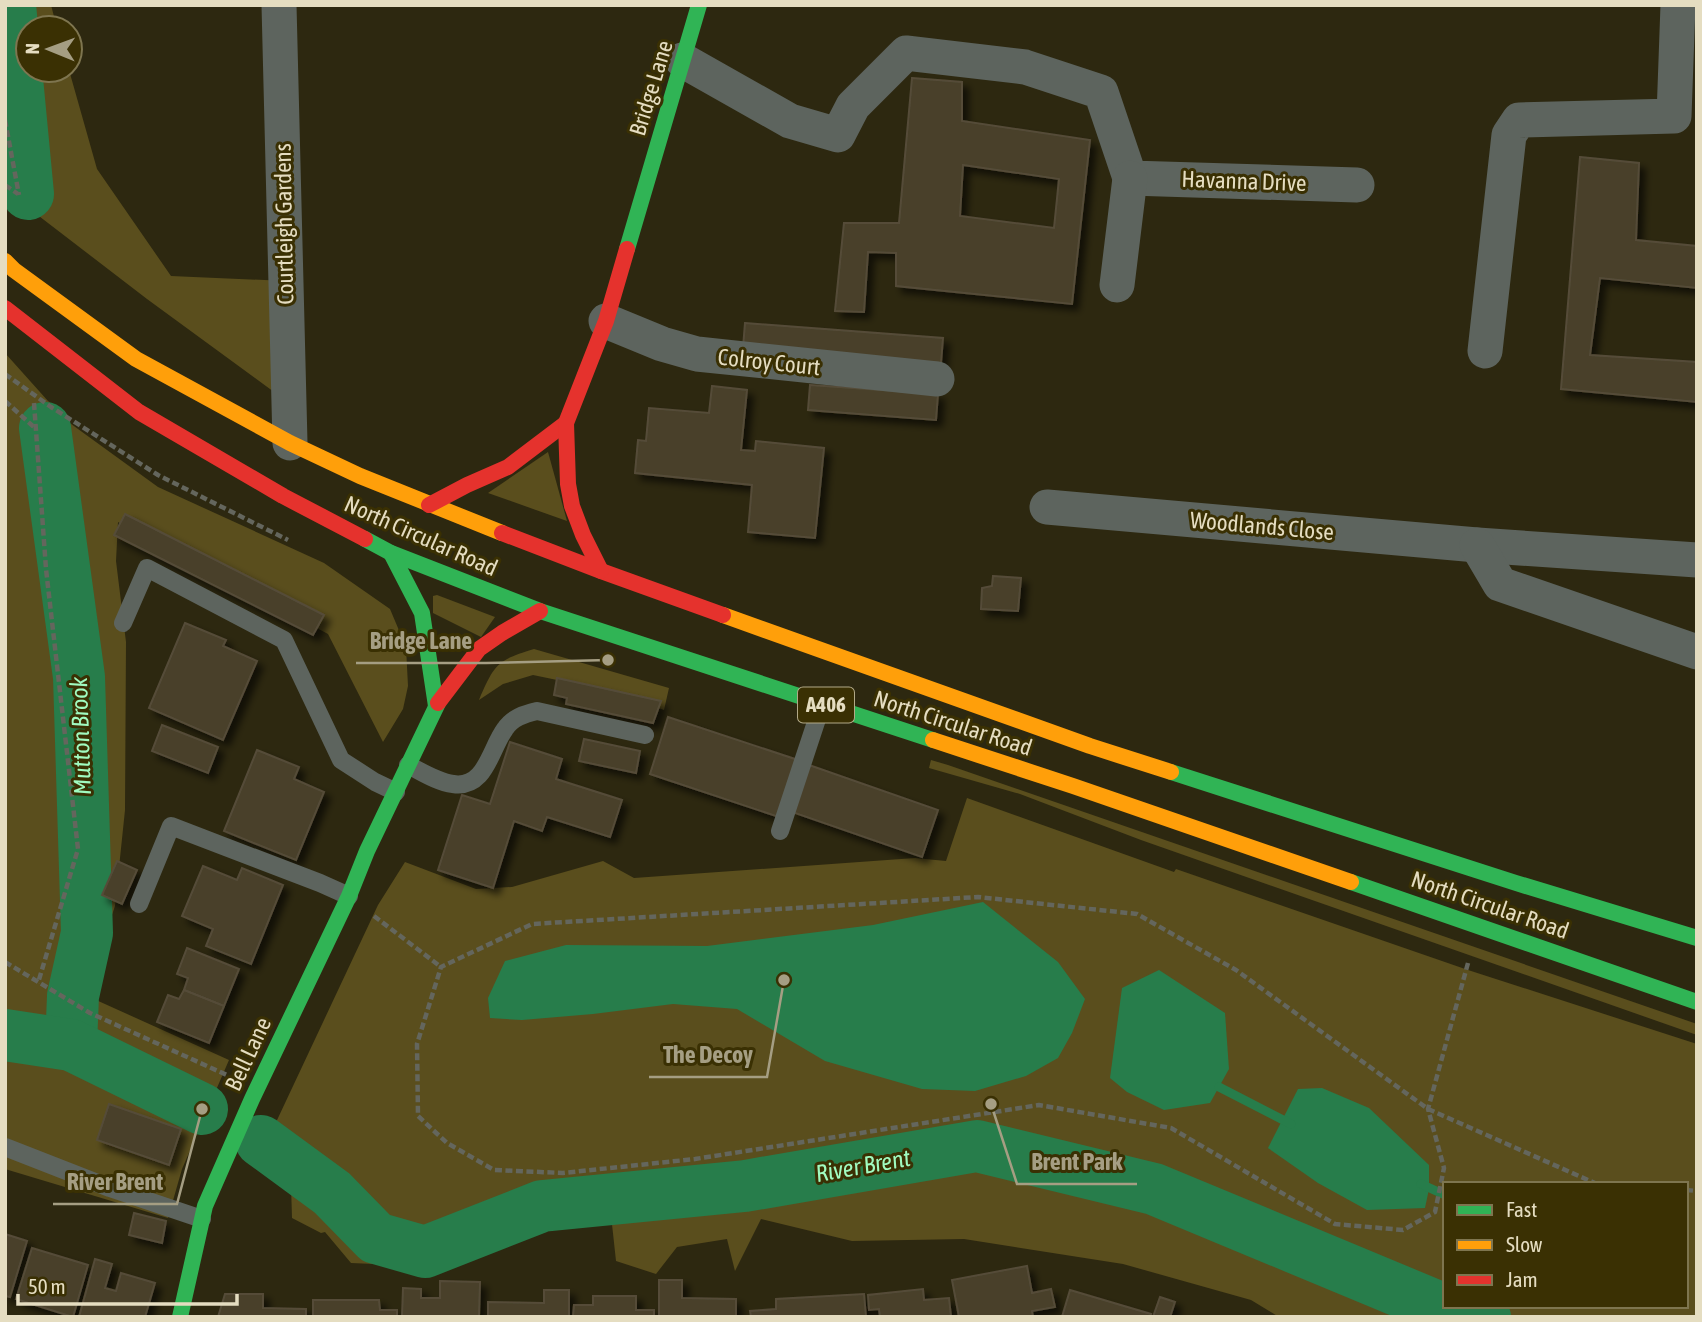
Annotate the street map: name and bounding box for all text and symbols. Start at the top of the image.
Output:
north arrow [14,14,84,84]
street label: Bridge Lane [624,37,678,139]
text: N [21,43,43,55]
street label: Courtleigh Gardens [270,143,298,305]
street label: Havanna Drive [1181,166,1307,196]
street label: Colroy Court [717,344,821,380]
street label: North Circular Road [341,491,501,581]
street label: Woodlands Close [1189,507,1335,545]
callout: Bridge Lane [356,618,486,663]
text: Bridge Lane [370,627,472,654]
water label: Mutton Brook [65,676,96,796]
street label: North Circular Road [871,685,1035,761]
road number: A406 [798,688,854,722]
street label: North Circular Road [1408,866,1572,944]
street label: Bell Lane [220,1013,276,1095]
callout: The Decoy [649,1032,767,1077]
text: The Decoy [663,1041,753,1068]
callout: Brent Park [1017,1139,1137,1184]
water label: River Brent [813,1144,912,1187]
text: Brent Park [1031,1148,1123,1175]
callout: River Brent [53,1159,177,1204]
text: River Brent [67,1168,163,1195]
legend [1443,1182,1688,1308]
text: Fast [1506,1197,1537,1221]
text: Slow [1506,1232,1543,1256]
scale bar [18,1262,236,1306]
text: Jam [1506,1267,1538,1291]
text: 50 m [28,1274,66,1298]

